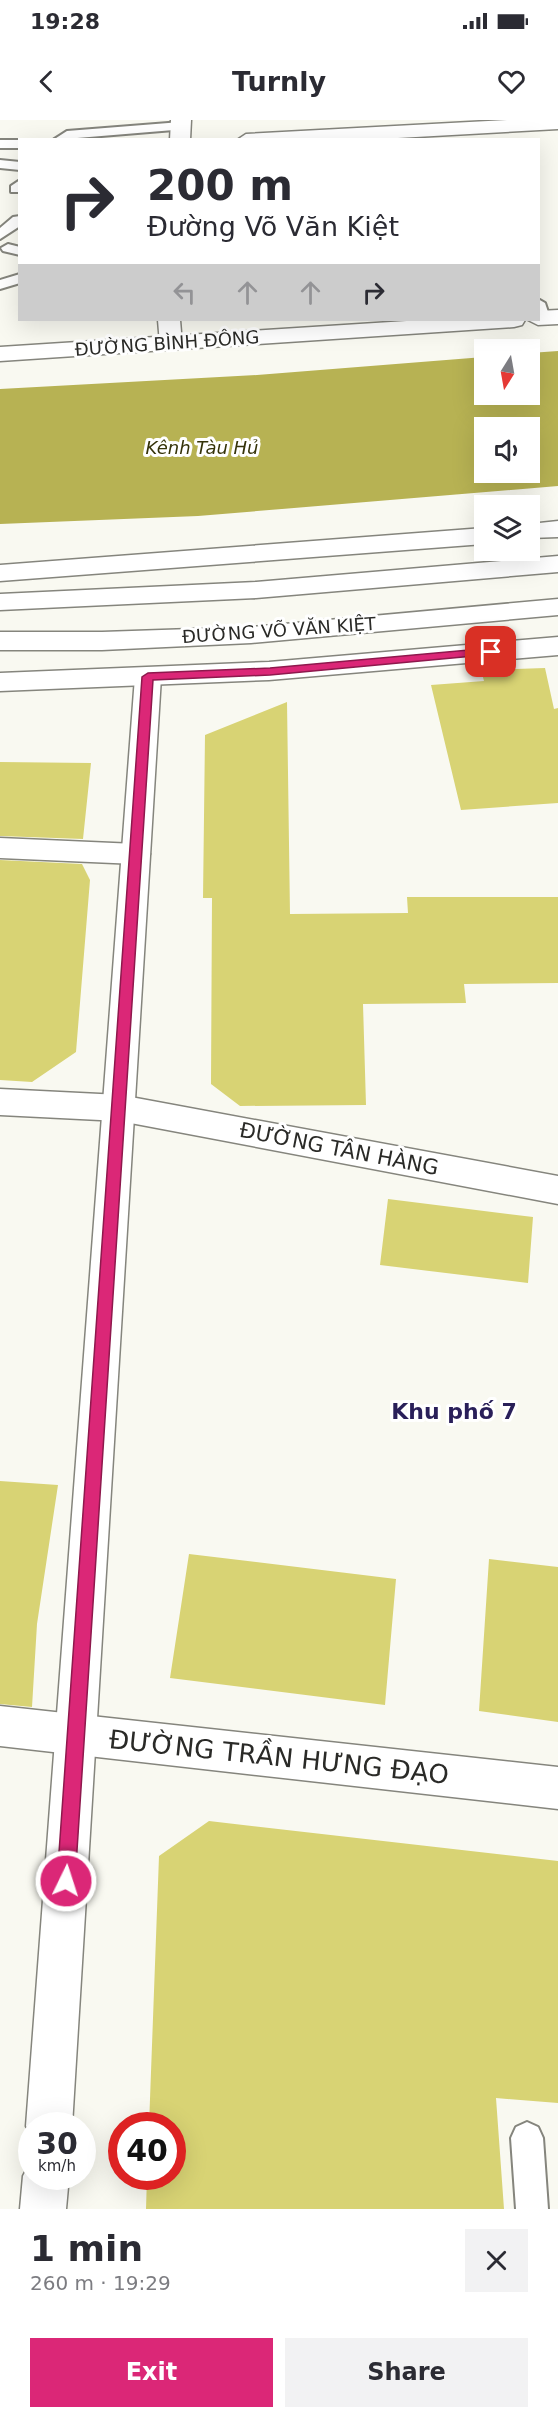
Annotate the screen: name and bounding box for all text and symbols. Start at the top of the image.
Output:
text: 19:28 [30,9,100,34]
icon: back [30,65,63,98]
icon: heart [495,65,528,98]
text: Turnly [232,66,326,97]
text: 200 m [147,161,293,210]
icon: right [48,162,126,240]
text: Đường Võ Văn Kiệt [147,211,399,242]
icon: left [168,276,201,309]
icon: ahead [231,276,264,309]
icon: ahead [294,276,327,309]
icon: right [357,276,390,309]
street label: ĐƯỜNG BÌNH ĐÔNG [74,326,260,360]
north arrow [474,339,540,405]
map controls [474,339,540,561]
button: sound [474,417,540,483]
water label: Kênh Tàu Hủ [146,437,258,458]
button: layers [474,495,540,561]
street label: ĐƯỜNG VÕ VĂN KIỆT [181,613,378,647]
pin [465,626,516,677]
icon: arrive [474,635,507,668]
street label: ĐƯỜNG TÂN HÀNG [237,1117,441,1180]
district label: Khu phố 7 [391,1399,517,1424]
street label: ĐƯỜNG TRẦN HƯNG ĐẠO [108,1720,451,1790]
position arrow [34,1849,98,1913]
speed limit sign: 40 [108,2112,186,2190]
text: 30 [36,2126,78,2161]
text: km/h [38,2157,76,2175]
text: 1 min [30,2228,143,2269]
button: close [465,2229,528,2292]
text: 260 m · 19:29 [30,2271,171,2295]
button: Exit [30,2338,273,2407]
button: Share [285,2338,528,2407]

